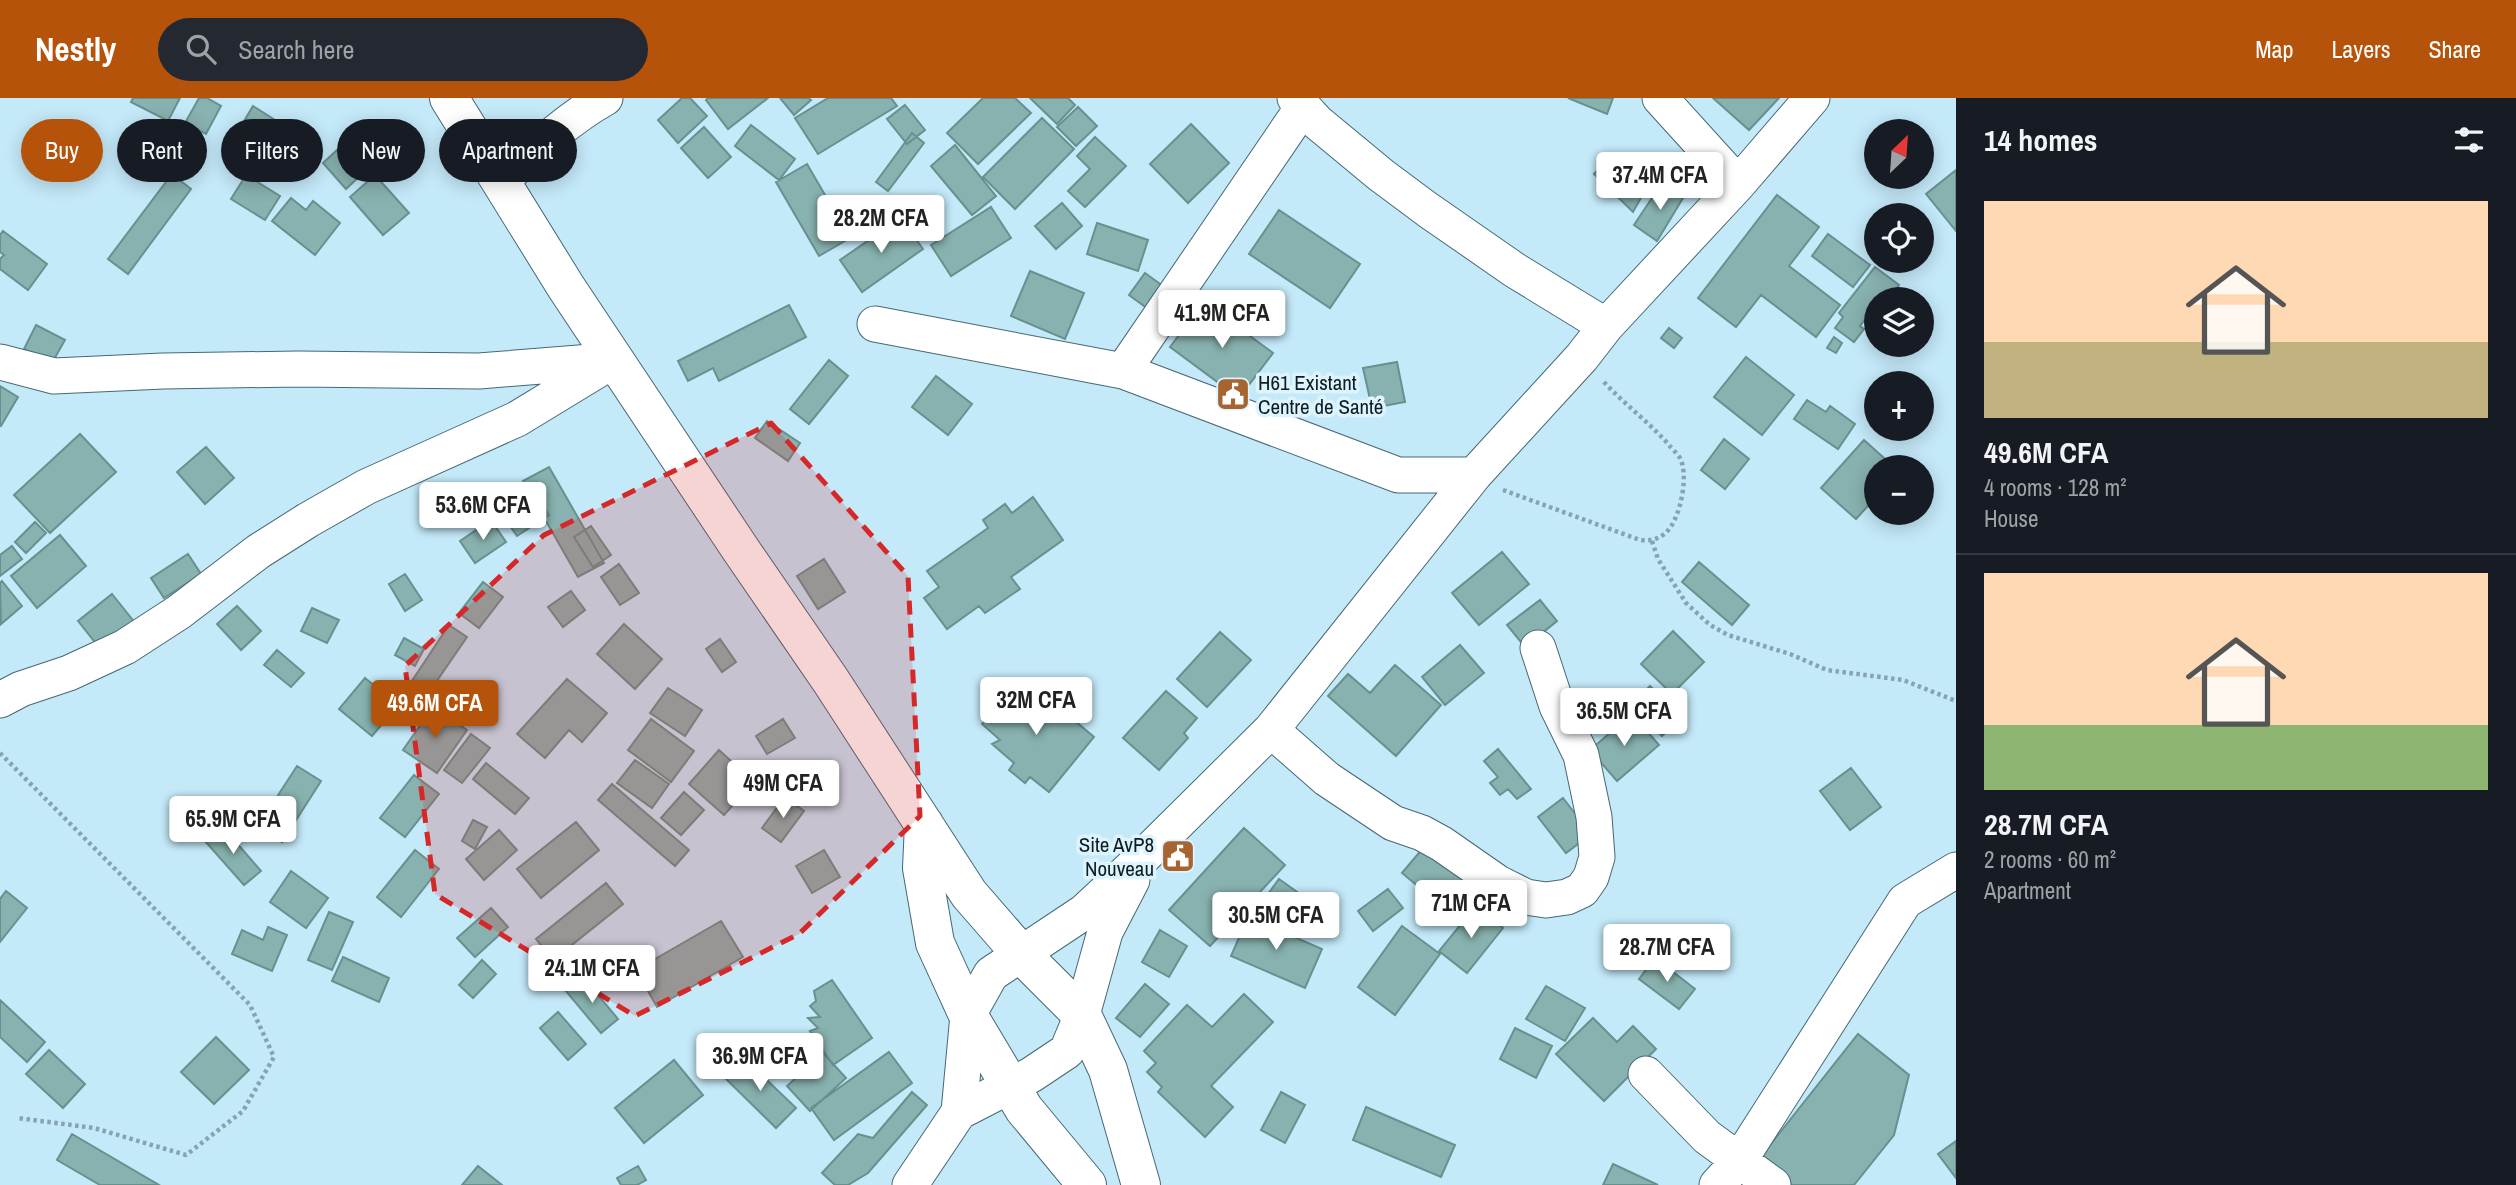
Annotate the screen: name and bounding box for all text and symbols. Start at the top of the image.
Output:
search box [158,18,648,81]
text: Nestly [35,27,116,71]
icon: search [182,30,220,68]
text: Search here [238,32,354,67]
text: Map [2255,33,2293,65]
text: Layers [2331,33,2390,65]
text: Share [2428,33,2481,65]
chip: Buy [21,119,103,182]
chip: Rent [117,119,207,182]
chip: Filters [221,119,323,182]
chip: New [337,119,425,182]
chip: Apartment [439,119,577,182]
north arrow [1864,119,1934,189]
map controls [1864,119,1934,525]
text: 14 homes [1984,120,2098,160]
icon: filters [2450,121,2488,159]
pin: 37.4M CFA [1580,152,1740,212]
text: 37.4M CFA [1612,159,1708,190]
pin: 28.2M CFA [801,195,961,255]
text: 28.2M CFA [833,202,929,233]
button: locate [1864,203,1934,273]
icon: home [2173,247,2299,373]
button: layers [1864,287,1934,357]
pin: 41.9M CFA [1142,290,1302,350]
text: 41.9M CFA [1174,297,1270,328]
place label: H61 Existant Centre de Santé [1258,368,1383,421]
button: + [1864,371,1934,441]
public building icon: H61 Existant Centre de Santé [1214,375,1252,413]
text: 49.6M CFA [1984,432,2108,472]
button: − [1864,455,1934,525]
text: 4 rooms · 128 m² [1984,472,2127,503]
pin: 53.6M CFA [403,482,563,542]
text: 53.6M CFA [435,489,531,520]
text: House [1984,503,2039,534]
icon: home [2173,619,2299,745]
pin: 32M CFA [971,678,1101,737]
pin: 49.6M CFA [355,680,515,740]
text: 32M CFA [996,684,1076,715]
text: 49.6M CFA [387,687,483,718]
pin: 36.5M CFA [1544,688,1704,748]
text: 36.5M CFA [1576,695,1672,726]
pin: 49M CFA [718,760,848,820]
text: 49M CFA [743,767,823,798]
pin: 65.9M CFA [153,796,313,856]
text: 65.9M CFA [185,803,281,834]
text: 28.7M CFA [1984,804,2108,844]
place label: Site AvP8 Nouveau [1079,830,1154,883]
public building icon: Site AvP8 Nouveau [1159,837,1197,875]
text: 2 rooms · 60 m² [1984,844,2116,875]
text: Apartment [1984,875,2071,906]
pin: 71M CFA [1406,880,1536,940]
text: 71M CFA [1431,887,1511,918]
pin: 30.5M CFA [1196,892,1356,952]
text: 30.5M CFA [1228,899,1324,930]
pin: 28.7M CFA [1587,924,1747,984]
text: 28.7M CFA [1619,931,1715,962]
pin: 24.1M CFA [512,946,672,1005]
text: 24.1M CFA [544,952,640,983]
pin: 36.9M CFA [680,1034,840,1093]
text: 36.9M CFA [712,1040,808,1071]

